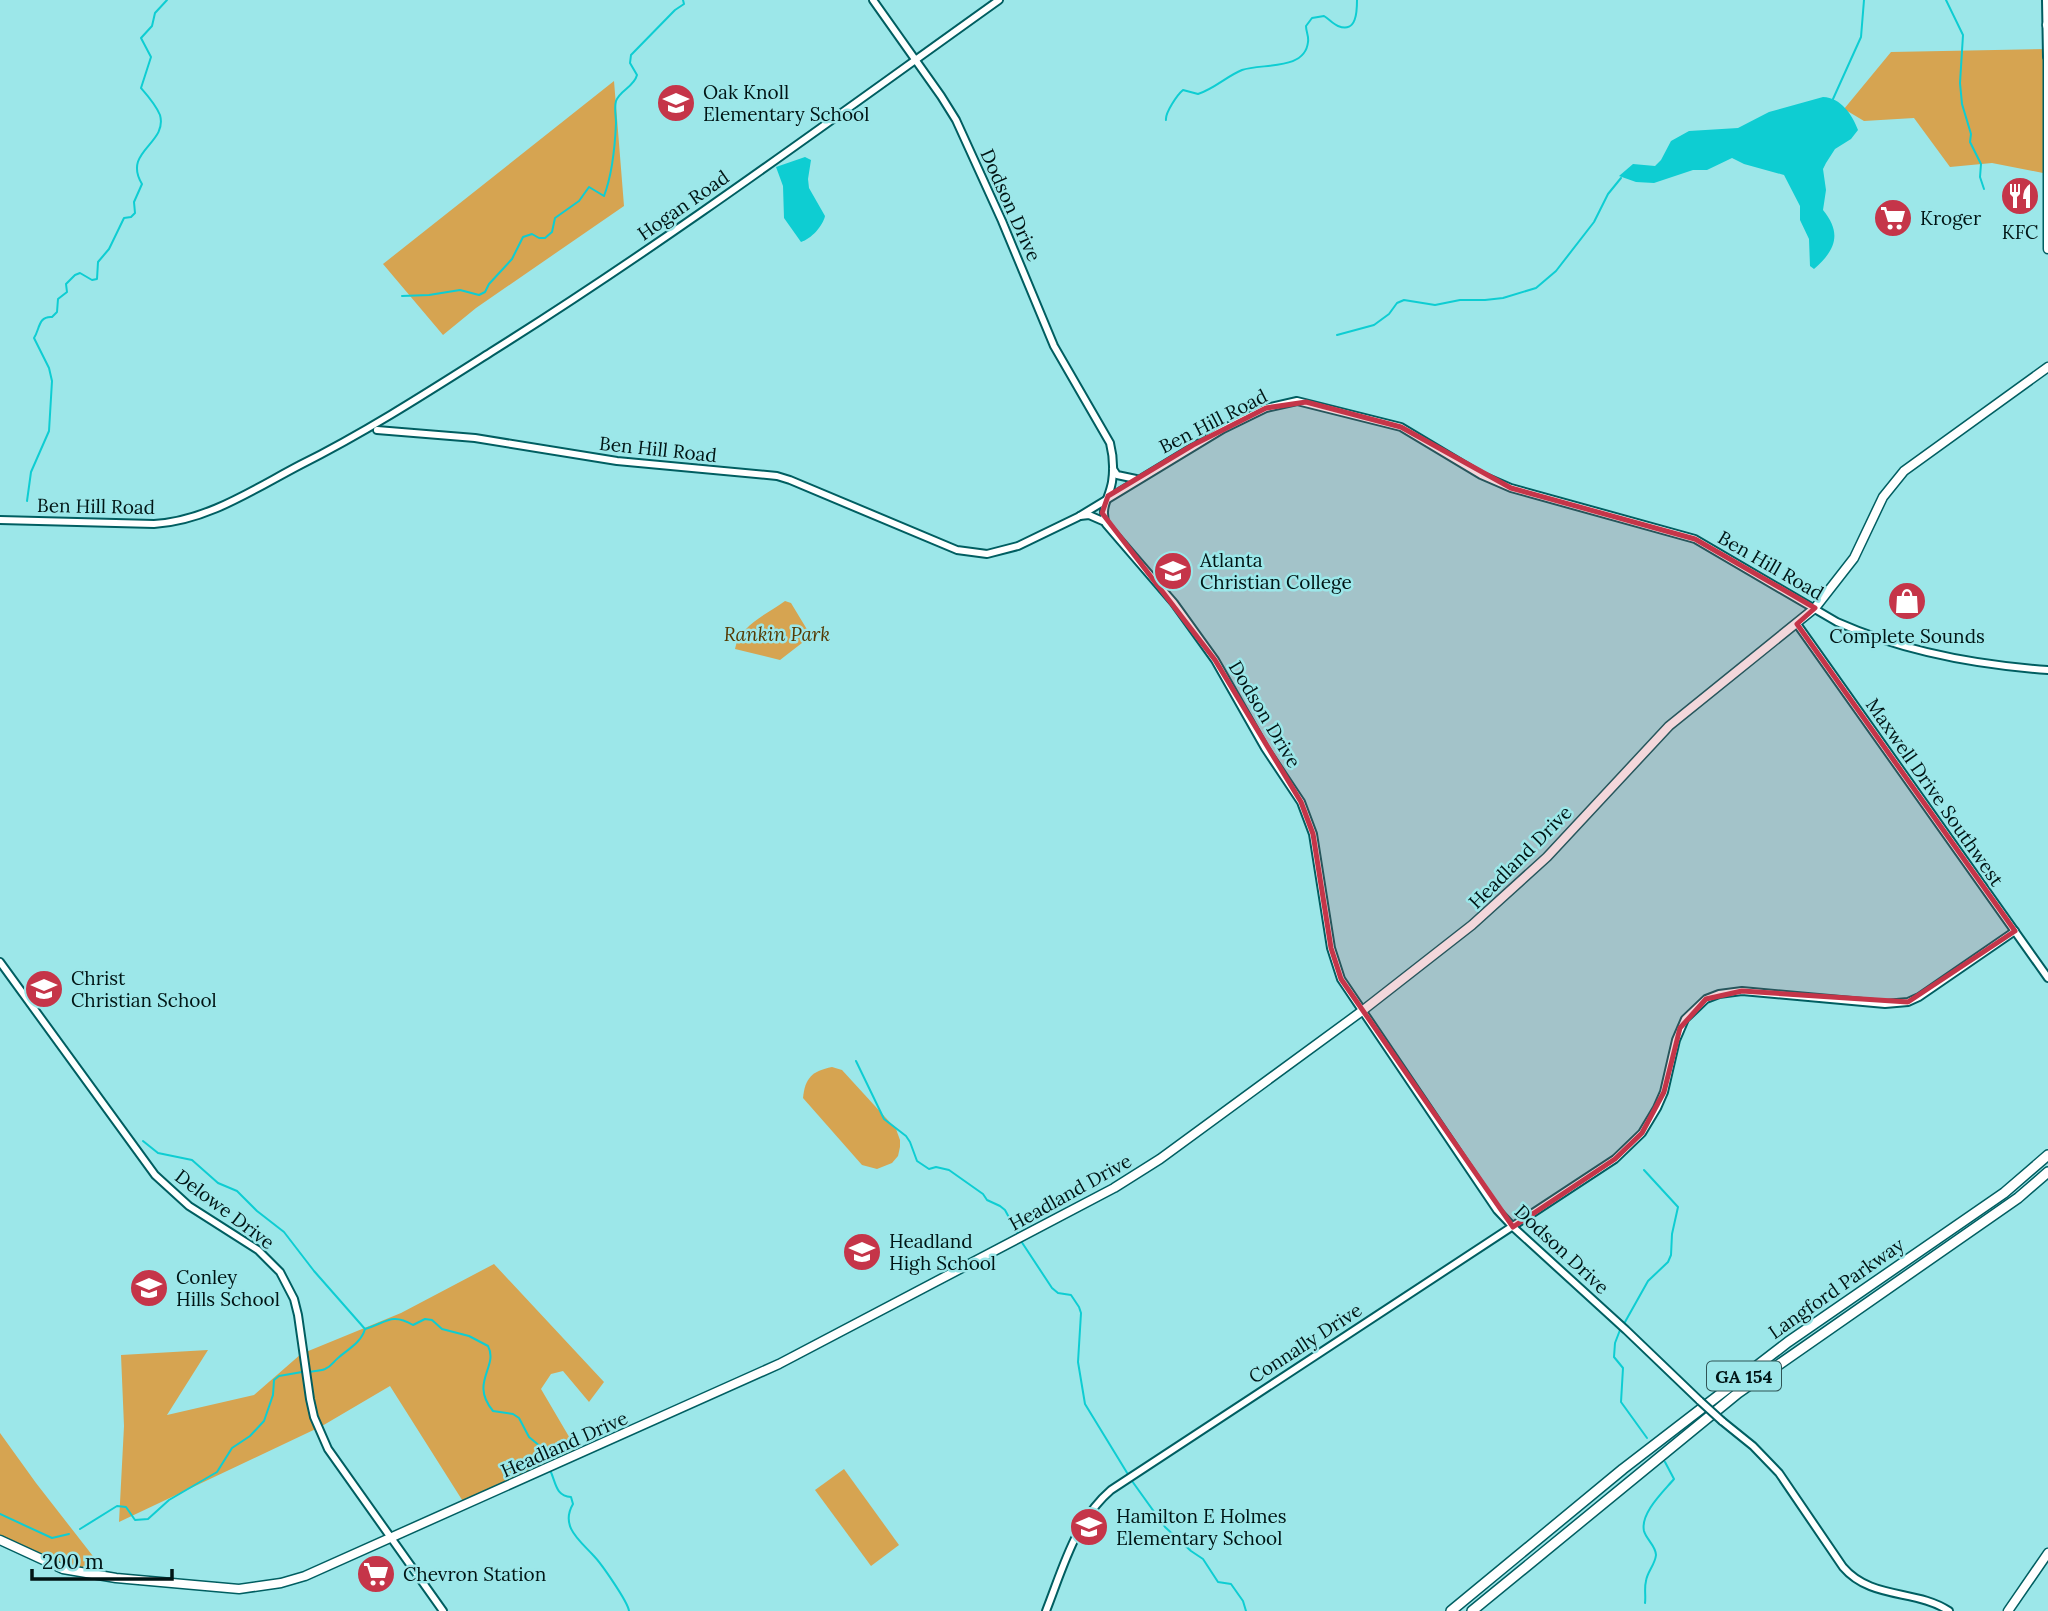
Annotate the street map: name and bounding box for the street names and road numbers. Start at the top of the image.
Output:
street label: Dodson Drive [976,145,1046,265]
street label: Hogan Road [633,165,733,245]
street label: Ben Hill Road [1155,384,1271,458]
street label: Ben Hill Road [598,431,718,467]
street label: Ben Hill Road [37,493,155,519]
street label: Ben Hill Road [1714,525,1828,605]
street label: Dodson Drive [1224,656,1306,772]
street label: Maxwell Drive Southwest [1861,693,2009,891]
street label: Headland Drive [1463,800,1577,914]
street label: Headland Drive [1005,1148,1135,1236]
street label: Delowe Drive [171,1164,279,1254]
street label: Dodson Drive [1510,1199,1614,1299]
street label: Langford Parkway [1764,1232,1908,1344]
street label: Connally Drive [1244,1298,1366,1388]
road number: GA 154 [1707,1362,1781,1391]
street label: Headland Drive [497,1405,631,1483]

